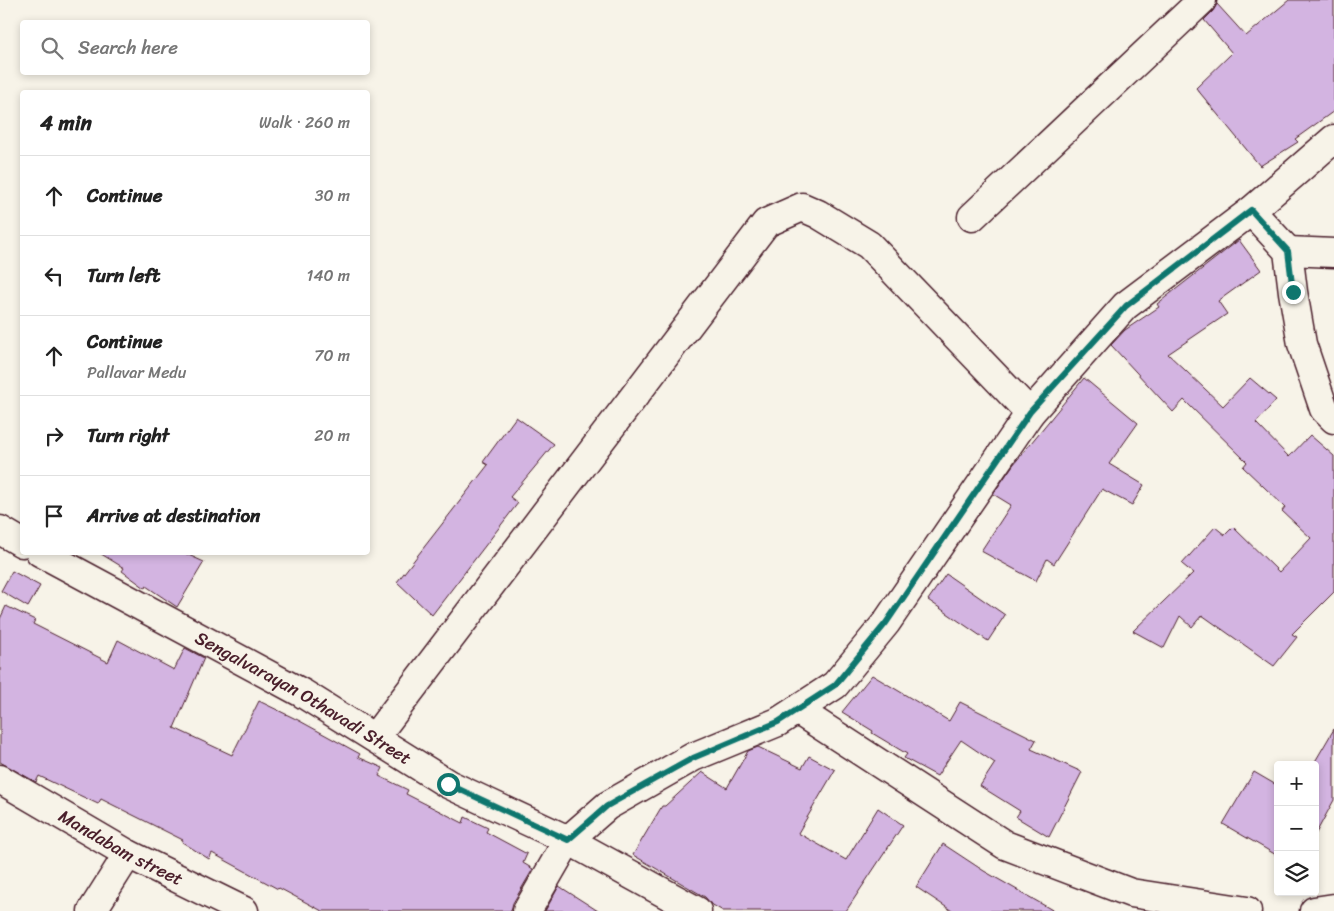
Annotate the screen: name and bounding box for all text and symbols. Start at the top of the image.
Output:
search box [20,20,370,75]
text: Search here [78,31,178,64]
icon: search [38,34,66,62]
text: 4 min [40,104,92,142]
text: Walk · 260 m [259,108,350,137]
text: Continue [87,179,163,212]
text: 30 m [315,181,350,210]
icon: ahead [40,182,68,210]
text: Turn left [87,259,160,292]
text: 140 m [307,261,350,290]
icon: left [40,262,68,290]
route end [1282,281,1305,304]
text: Continue [87,325,163,358]
text: 70 m [314,341,350,370]
icon: ahead [40,342,68,370]
text: Pallavar Medu [87,358,186,387]
text: Turn right [87,419,169,452]
text: 20 m [314,421,350,450]
icon: right [40,422,68,450]
text: Arrive at destination [87,499,260,532]
icon: arrive [40,502,68,530]
street label: Sengalvarayan Othavadi Street [189,622,418,774]
map controls [1274,761,1319,896]
button: + [1274,761,1319,806]
route start [437,773,460,796]
street label: Mandabam street [52,800,189,895]
button: − [1274,806,1319,851]
button: layers [1274,851,1319,896]

